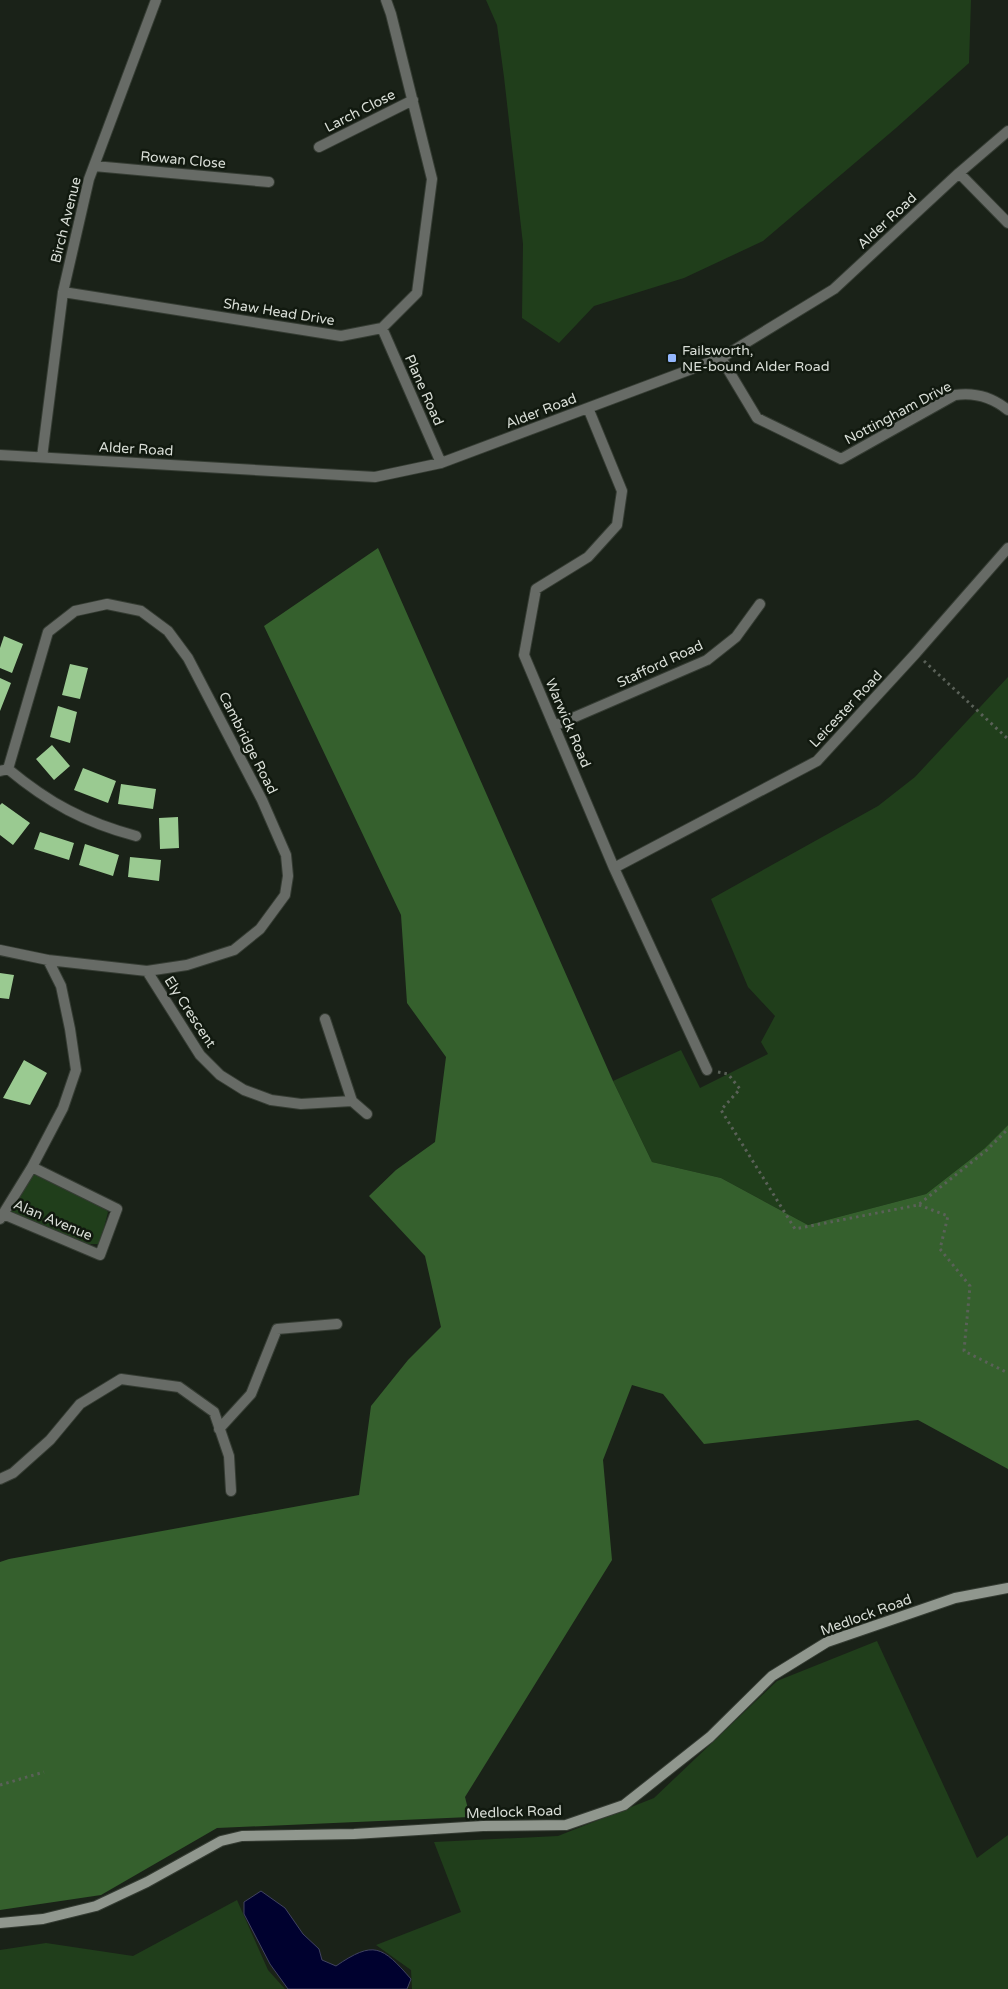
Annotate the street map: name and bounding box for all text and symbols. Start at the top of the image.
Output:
street label: Larch Close [322,86,398,136]
street label: Rowan Close [140,148,227,172]
street label: Birch Avenue [47,175,85,265]
street label: Alder Road [854,189,920,253]
street label: Shaw Head Drive [222,295,336,329]
place label: Failsworth, NE-bound Alder Road [682,342,830,375]
street label: Plane Road [401,352,447,428]
marker: Failsworth, NE-bound Alder Road [666,352,678,364]
street label: Nottingham Drive [842,378,954,448]
street label: Alder Road [503,390,579,432]
street label: Alder Road [98,439,174,459]
street label: Stafford Road [614,637,706,691]
street label: Leicester Road [806,667,886,751]
street label: Warwick Road [542,676,594,770]
street label: Cambridge Road [215,689,281,797]
street label: Ely Crescent [161,973,220,1052]
street label: Alan Avenue [11,1196,95,1244]
street label: Medlock Road [818,1591,914,1639]
street label: Medlock Road [466,1802,562,1822]

